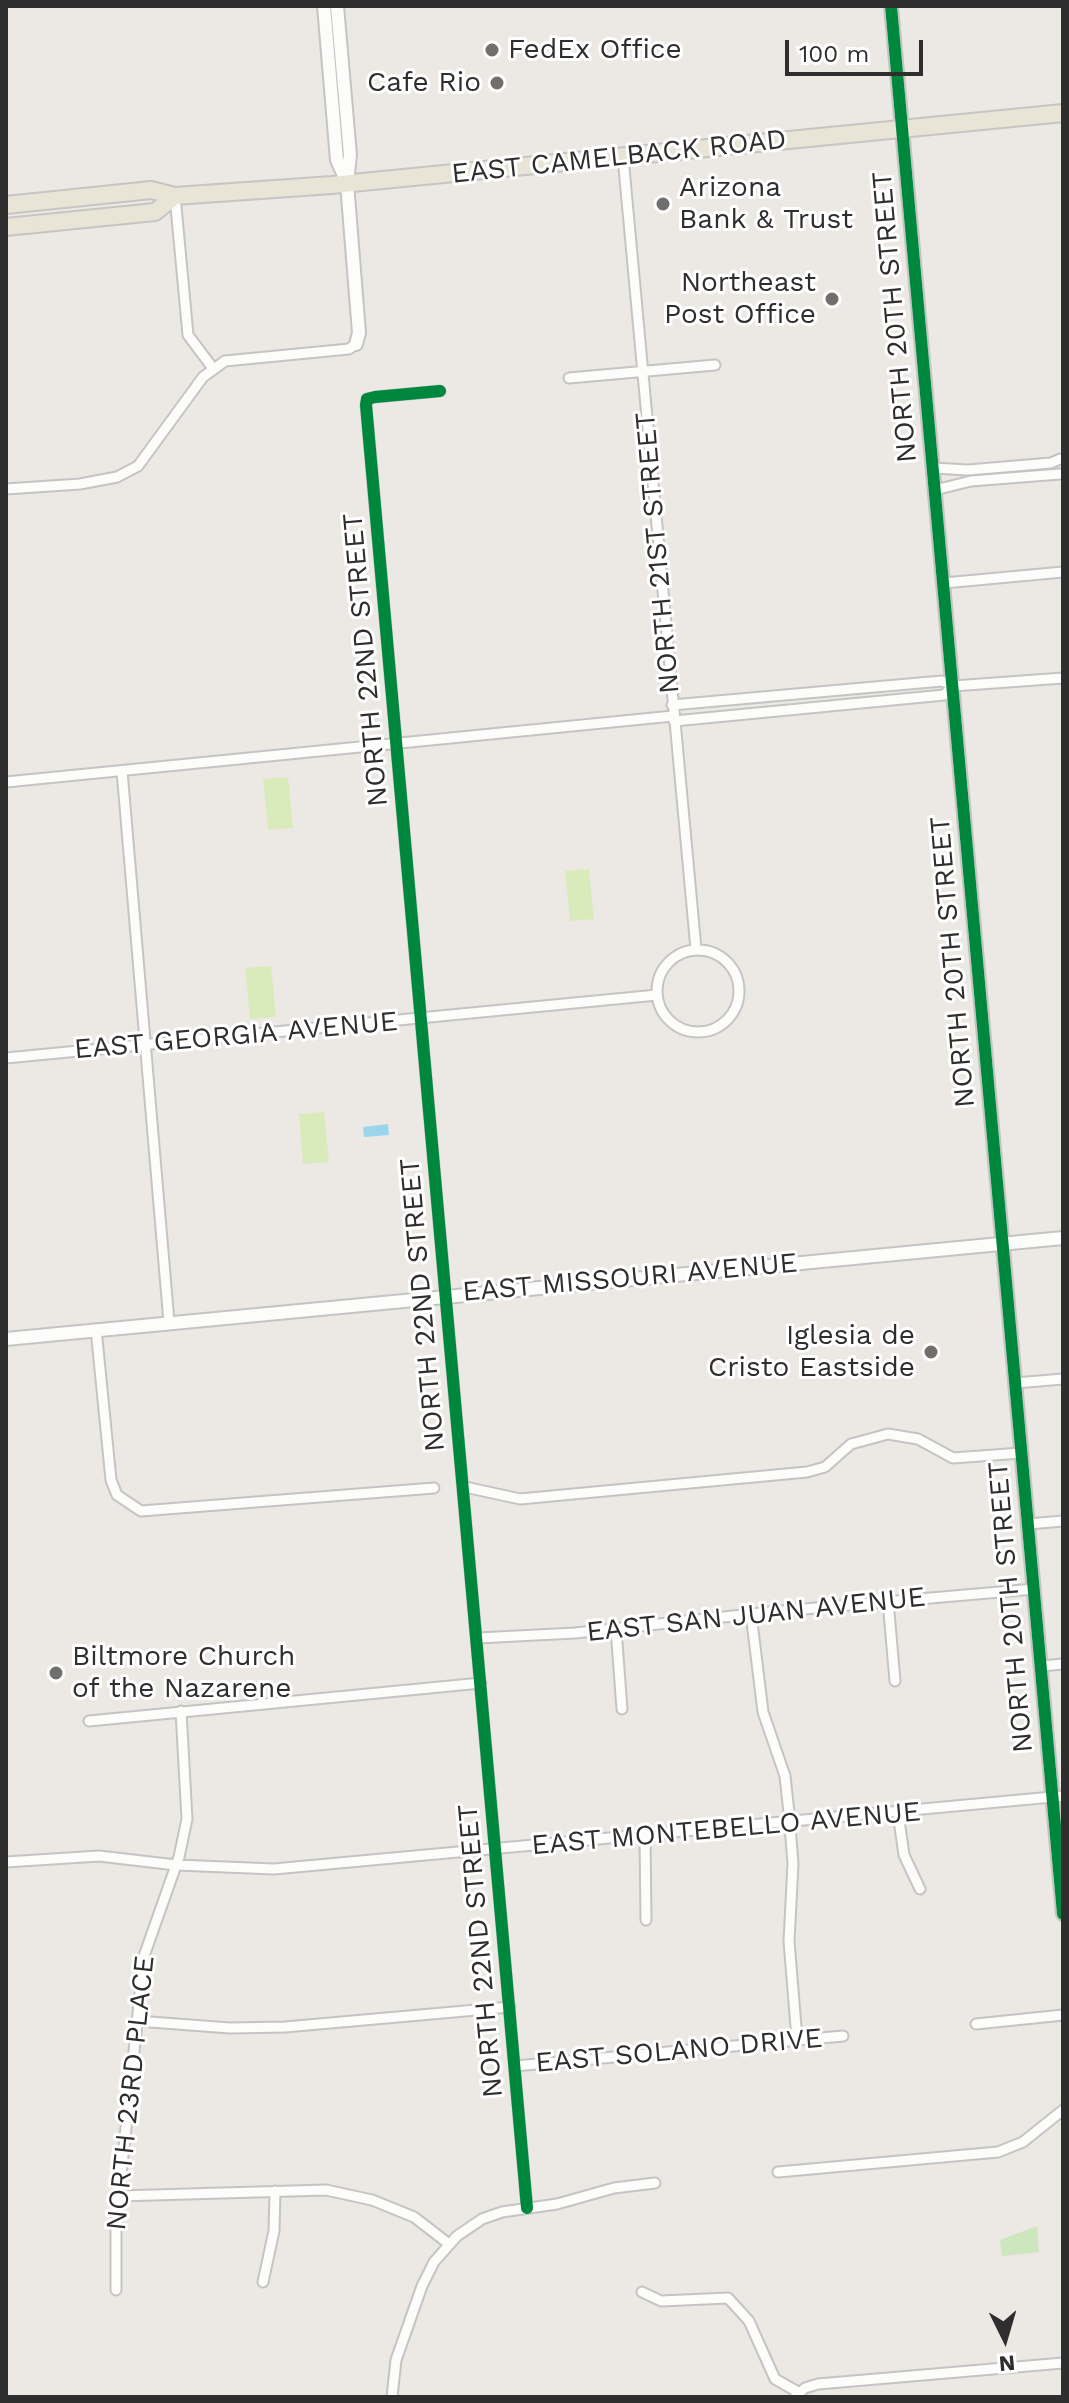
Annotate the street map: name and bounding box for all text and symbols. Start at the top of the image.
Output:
scale bar [789,24,927,74]
place label: FedEx Office [508,33,682,67]
text: 100 m [799,40,869,68]
marker: FedEx Office [483,41,501,59]
place label: Cafe Rio [367,66,481,100]
marker: Cafe Rio [488,74,506,92]
street label: EAST CAMELBACK ROAD [450,123,788,191]
street label: NORTH 20TH STREET [866,170,924,464]
place label: Arizona Bank & Trust [679,171,853,237]
marker: Arizona Bank & Trust [654,195,672,213]
place label: Northeast Post Office [664,266,816,332]
marker: Northeast Post Office [823,290,841,308]
street label: NORTH 21ST STREET [629,411,687,695]
street label: NORTH 22ND STREET [336,512,396,808]
street label: NORTH 20TH STREET [924,815,982,1109]
street label: EAST GEORGIA AVENUE [73,1005,399,1067]
street label: NORTH 22ND STREET [393,1157,453,1453]
street label: EAST MISSOURI AVENUE [461,1247,799,1309]
place label: Iglesia de Cristo Eastside [708,1319,915,1385]
marker: Iglesia de Cristo Eastside [922,1343,940,1361]
street label: NORTH 20TH STREET [982,1460,1040,1754]
street label: EAST SAN JUAN AVENUE [585,1580,927,1650]
place label: Biltmore Church of the Nazarene [72,1640,295,1706]
marker: Biltmore Church of the Nazarene [47,1664,65,1682]
street label: EAST MONTEBELLO AVENUE [530,1795,922,1863]
street label: NORTH 22ND STREET [451,1803,511,2099]
street label: NORTH 23RD PLACE [100,1954,162,2232]
street label: EAST SOLANO DRIVE [534,2022,824,2080]
north arrow [965,2299,1045,2379]
text: N [998,2350,1016,2377]

